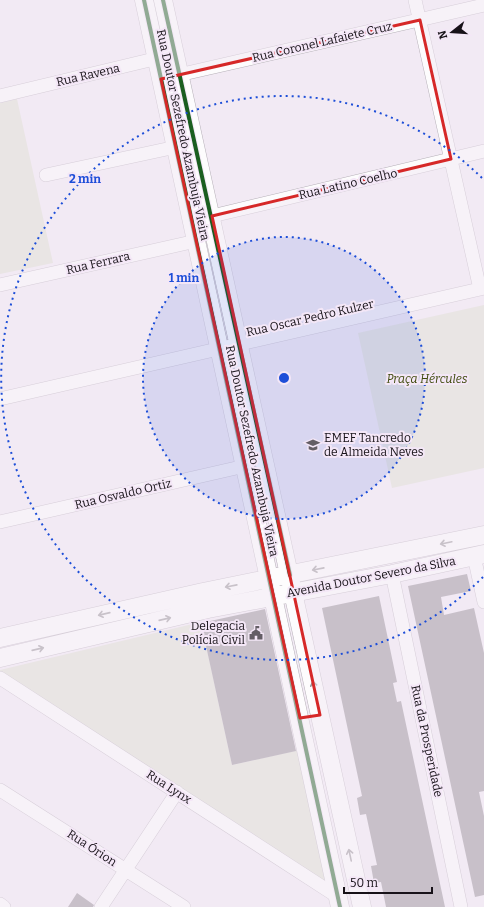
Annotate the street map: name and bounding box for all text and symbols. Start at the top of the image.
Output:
north arrow [432,12,472,52]
street label: Rua Coronel Lafaiete Cruz [251,19,393,65]
street label: Rua Doutor Sezefredo Azambuja Vieira [154,28,212,242]
text: N [435,28,450,41]
street label: Rua Ravena [55,61,122,89]
street label: Rua Latino Coelho [297,166,399,202]
text: 2 min [69,172,101,186]
street label: Rua Ferrara [65,249,132,277]
text: 1 min [169,271,199,285]
street label: Rua Oscar Pedro Kulzer [245,296,376,340]
street label: Rua Doutor Sezefredo Azambuja Vieira [223,344,281,558]
centre of rings [277,371,291,385]
park label: Praça Hércules [387,372,468,386]
place label: EMEF Tancredo de Almeida Neves [324,431,424,459]
school or university icon: EMEF Tancredo de Almeida Neves [305,437,321,453]
street label: Rua Osvaldo Ortiz [73,476,173,512]
one-way arrow [440,539,453,547]
street label: Avenida Doutor Severo da Silva [285,554,457,600]
one-way arrow [312,565,325,573]
one-way arrow [225,583,238,591]
one-way arrow [98,611,111,619]
one-way arrow [158,615,171,623]
place label: Delegacia Polícia Civil [182,619,246,647]
public building icon: Delegacia Polícia Civil [248,625,264,641]
one-way arrow [31,644,44,652]
one-way arrow [309,681,317,694]
street label: Rua da Prosperidade [408,684,446,798]
street label: Rua Lynx [144,767,194,807]
street label: Rua Órion [65,826,120,869]
one-way arrow [346,849,354,862]
scale bar [344,869,432,895]
text: 50 m [350,876,379,890]

